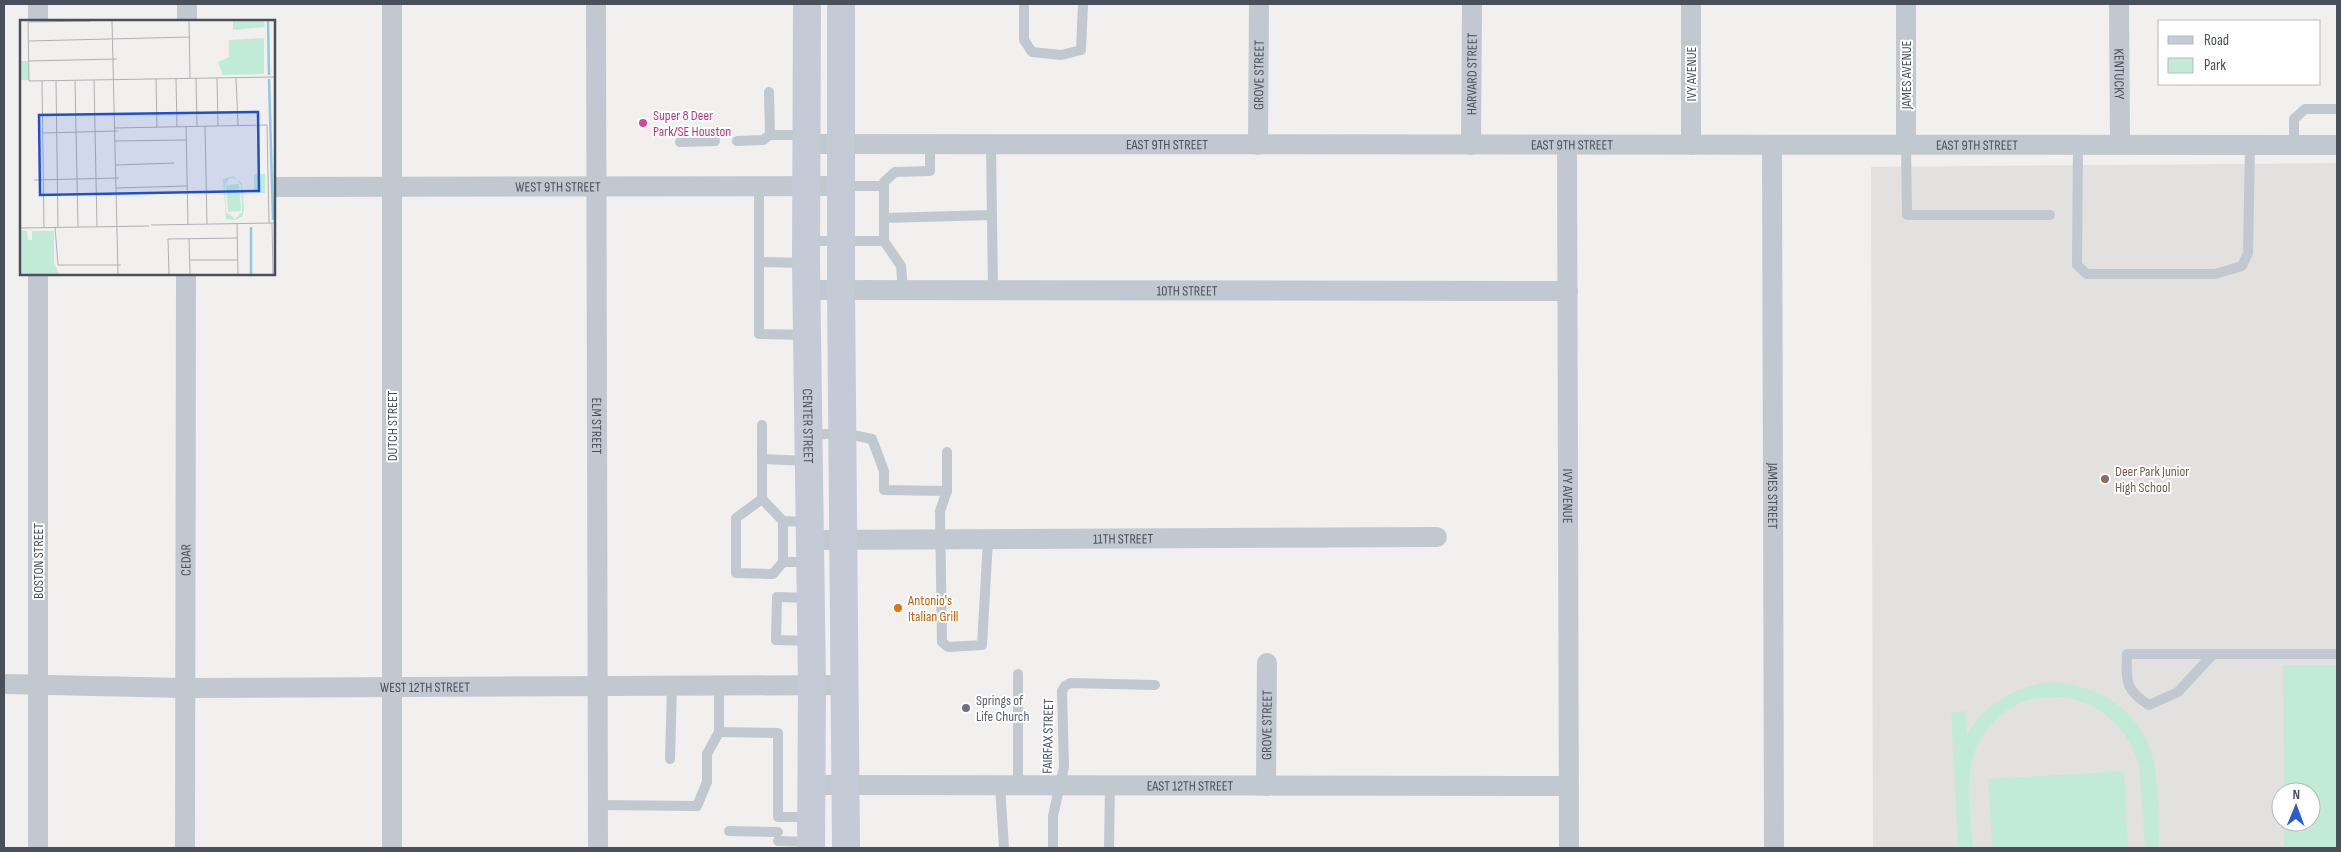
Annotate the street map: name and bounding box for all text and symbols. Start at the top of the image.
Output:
inset map [20,20,275,275]
legend [2158,20,2321,85]
text: Road [2204,31,2229,50]
street label: HARVARD STREET [1463,32,1480,115]
street label: GROVE STREET [1250,40,1267,110]
street label: JAMES AVENUE [1898,40,1915,110]
street label: IVY AVENUE [1683,46,1700,101]
street label: KENTUCKY [2111,49,2128,100]
text: Park [2204,56,2226,75]
place label: Super 8 Deer Park/SE Houston [653,107,731,140]
marker: Super 8 Deer Park/SE Houston [637,117,649,129]
street label: EAST 9TH STREET [1126,136,1208,153]
street label: EAST 9TH STREET [1531,136,1613,153]
street label: EAST 9TH STREET [1936,136,2018,153]
street label: WEST 9TH STREET [515,178,601,195]
street label: 10TH STREET [1156,282,1218,299]
street label: CENTER STREET [799,388,817,464]
street label: DUTCH STREET [384,390,401,461]
street label: ELM STREET [588,398,606,455]
street label: JAMES STREET [1764,462,1782,530]
place label: Deer Park Junior High School [2115,463,2189,496]
street label: IVY AVENUE [1559,469,1577,524]
marker: Deer Park Junior High School [2099,473,2111,485]
street label: BOSTON STREET [30,523,47,599]
street label: 11TH STREET [1093,530,1153,547]
street label: CEDAR [177,544,194,576]
place label: Antonio's Italian Grill [907,592,958,625]
marker: Antonio's Italian Grill [892,602,904,614]
street label: WEST 12TH STREET [380,678,470,696]
street label: GROVE STREET [1258,690,1275,760]
place label: Springs of Life Church [976,692,1029,725]
street label: FAIRFAX STREET [1039,698,1057,774]
marker: Springs of Life Church [960,702,972,714]
street label: EAST 12TH STREET [1147,777,1234,794]
north arrow [2271,782,2321,832]
text: N [2292,786,2300,803]

